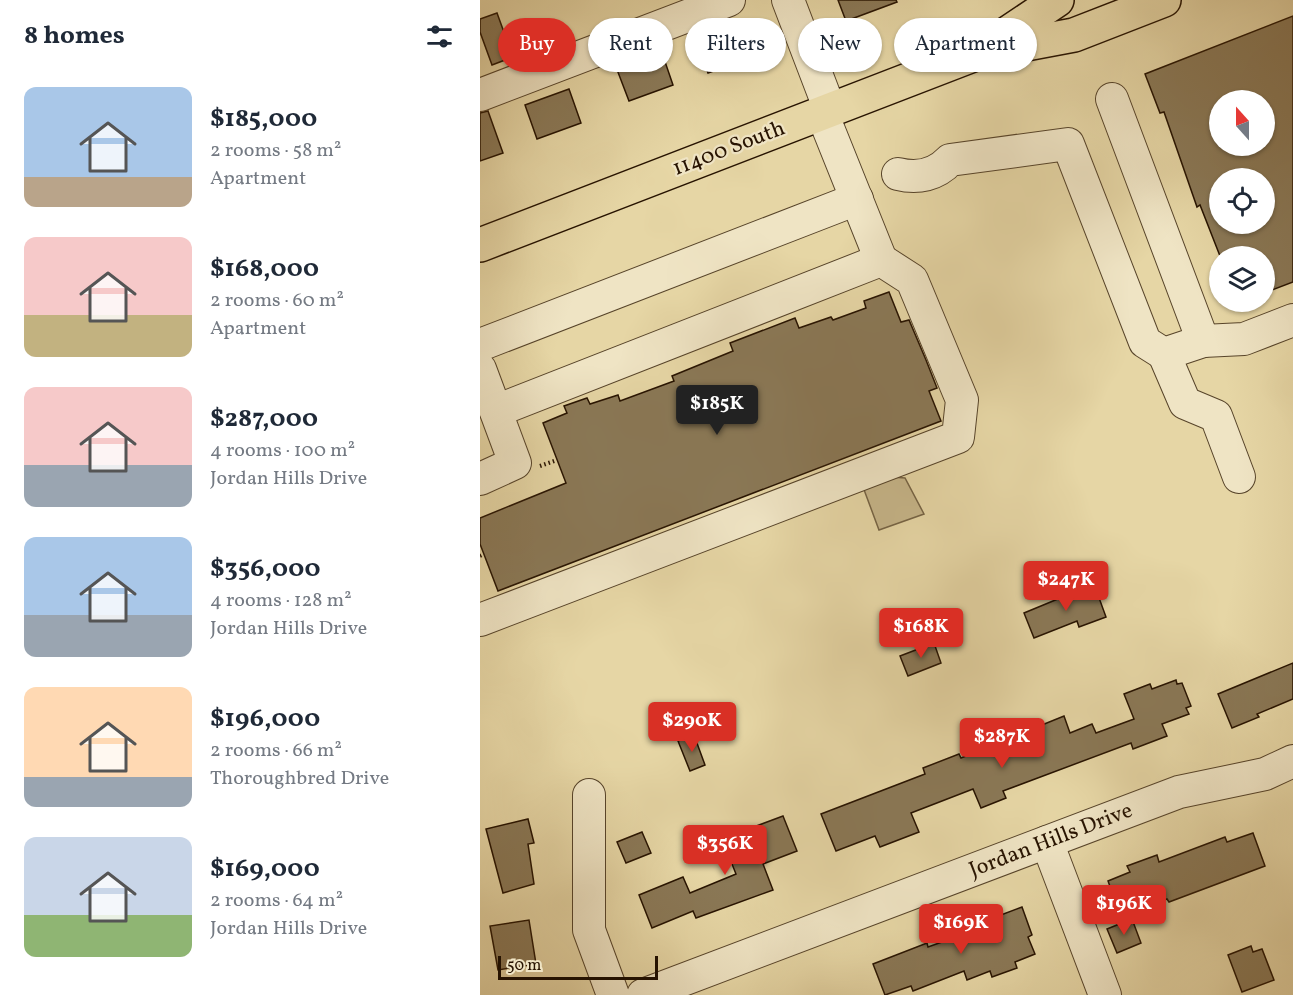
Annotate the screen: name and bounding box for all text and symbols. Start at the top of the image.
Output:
text: 8 homes [24,18,125,54]
chip: Buy [498,18,576,72]
chip: Rent [588,18,673,72]
chip: Filters [685,18,786,72]
chip: New [798,18,882,72]
chip: Apartment [894,18,1037,72]
icon: filters [423,20,456,53]
north arrow [1209,90,1275,156]
map controls [1209,90,1275,312]
text: $185,000 [210,101,317,137]
icon: home [72,111,144,183]
street label: 11400 South [668,113,790,185]
text: 2 rooms · 58 m² [210,137,341,165]
text: Apartment [210,165,306,193]
button: locate [1209,168,1275,234]
button: layers [1209,246,1275,312]
text: $168,000 [210,251,319,287]
icon: home [72,261,144,333]
text: 2 rooms · 60 m² [210,287,344,315]
text: Apartment [210,315,306,343]
pin: $185K [675,385,759,436]
text: $185K [690,390,744,418]
text: $287,000 [210,401,318,437]
icon: home [72,411,144,483]
text: 4 rooms · 100 m² [210,437,355,465]
text: Jordan Hills Drive [210,465,367,493]
text: $356,000 [210,551,321,587]
icon: home [72,561,144,633]
pin: $247K [1024,561,1108,612]
text: $247K [1037,566,1095,594]
text: 4 rooms · 128 m² [210,587,352,615]
pin: $168K [879,608,963,659]
text: $168K [893,613,949,641]
text: Jordan Hills Drive [210,615,367,643]
text: $196,000 [210,701,320,737]
pin: $290K [650,702,734,753]
text: $290K [662,707,722,735]
icon: home [72,711,144,783]
pin: $287K [960,718,1044,769]
text: $287K [974,723,1030,751]
text: 2 rooms · 66 m² [210,737,342,765]
text: Thoroughbred Drive [210,765,389,793]
street label: Jordan Hills Drive [965,796,1137,886]
pin: $356K [683,825,767,876]
text: $356K [697,830,753,858]
text: $169,000 [210,851,320,887]
icon: home [72,861,144,933]
pin: $196K [1082,885,1166,936]
text: 2 rooms · 64 m² [210,887,343,915]
text: $196K [1096,890,1152,918]
pin: $169K [919,904,1003,955]
text: $169K [933,909,989,937]
text: Jordan Hills Drive [210,915,367,943]
scale bar [498,953,658,980]
text: 50 m [507,955,541,977]

